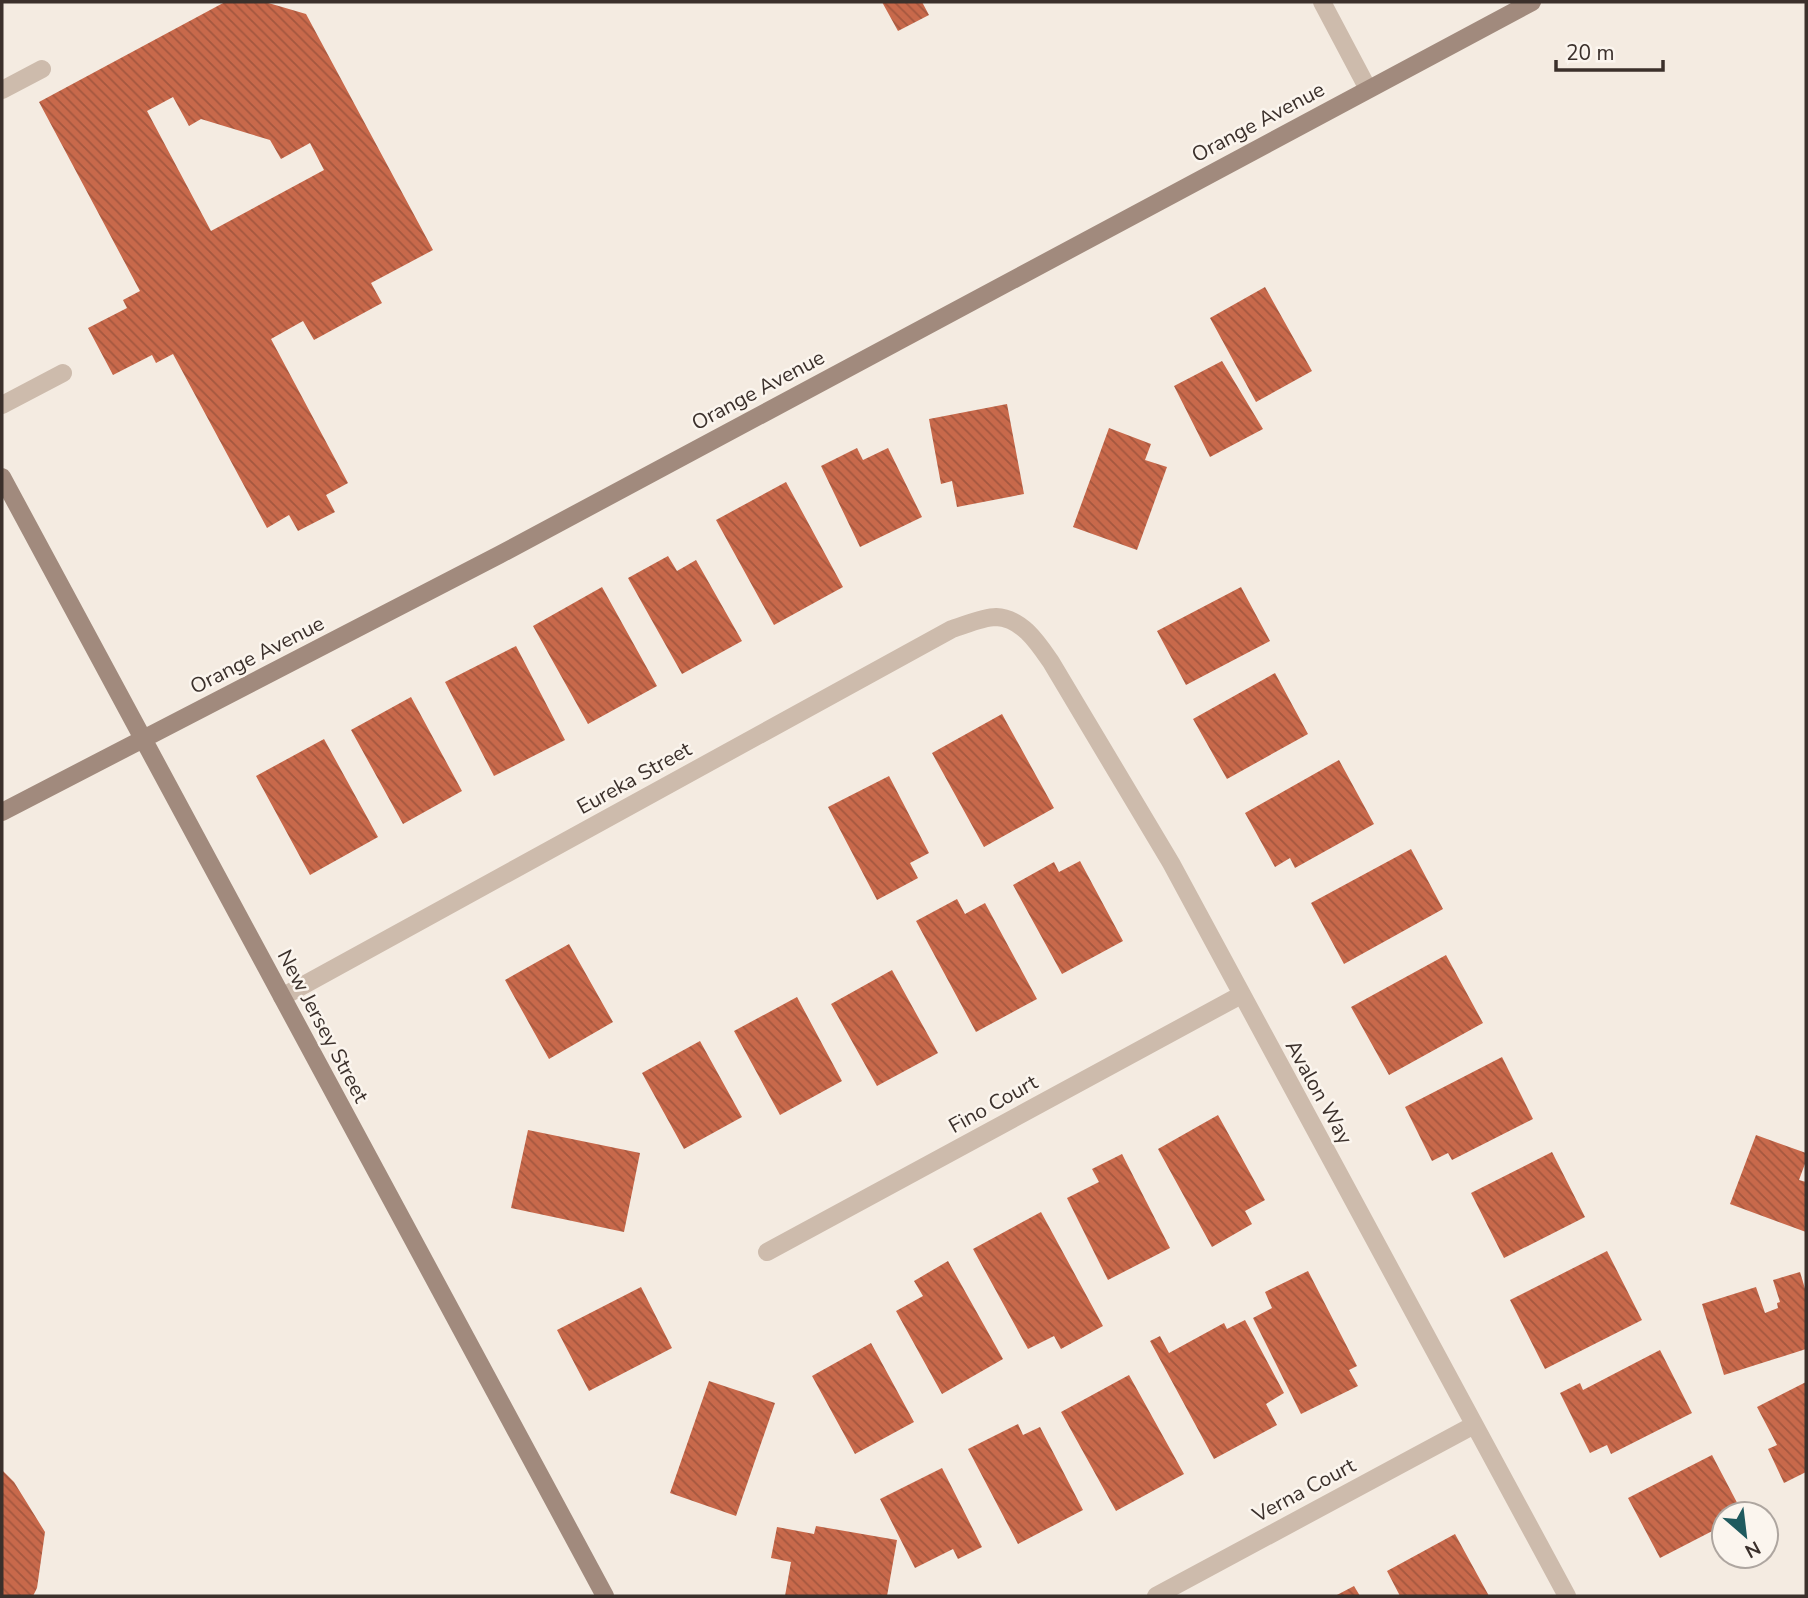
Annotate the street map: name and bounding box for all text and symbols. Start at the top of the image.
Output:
scale bar [1556,28,1663,72]
text: 20 m [1566,39,1615,67]
street label: Orange Avenue [1187,75,1329,169]
street label: Orange Avenue [687,343,829,437]
street label: Orange Avenue [185,609,329,701]
street label: Eureka Street [572,735,697,821]
street label: New Jersey Street [271,945,375,1108]
street label: Avalon Way [1279,1035,1359,1149]
street label: Fino Court [943,1068,1043,1140]
street label: Verna Court [1247,1451,1361,1529]
north arrow [1710,1500,1780,1570]
text: N [1740,1534,1765,1564]

